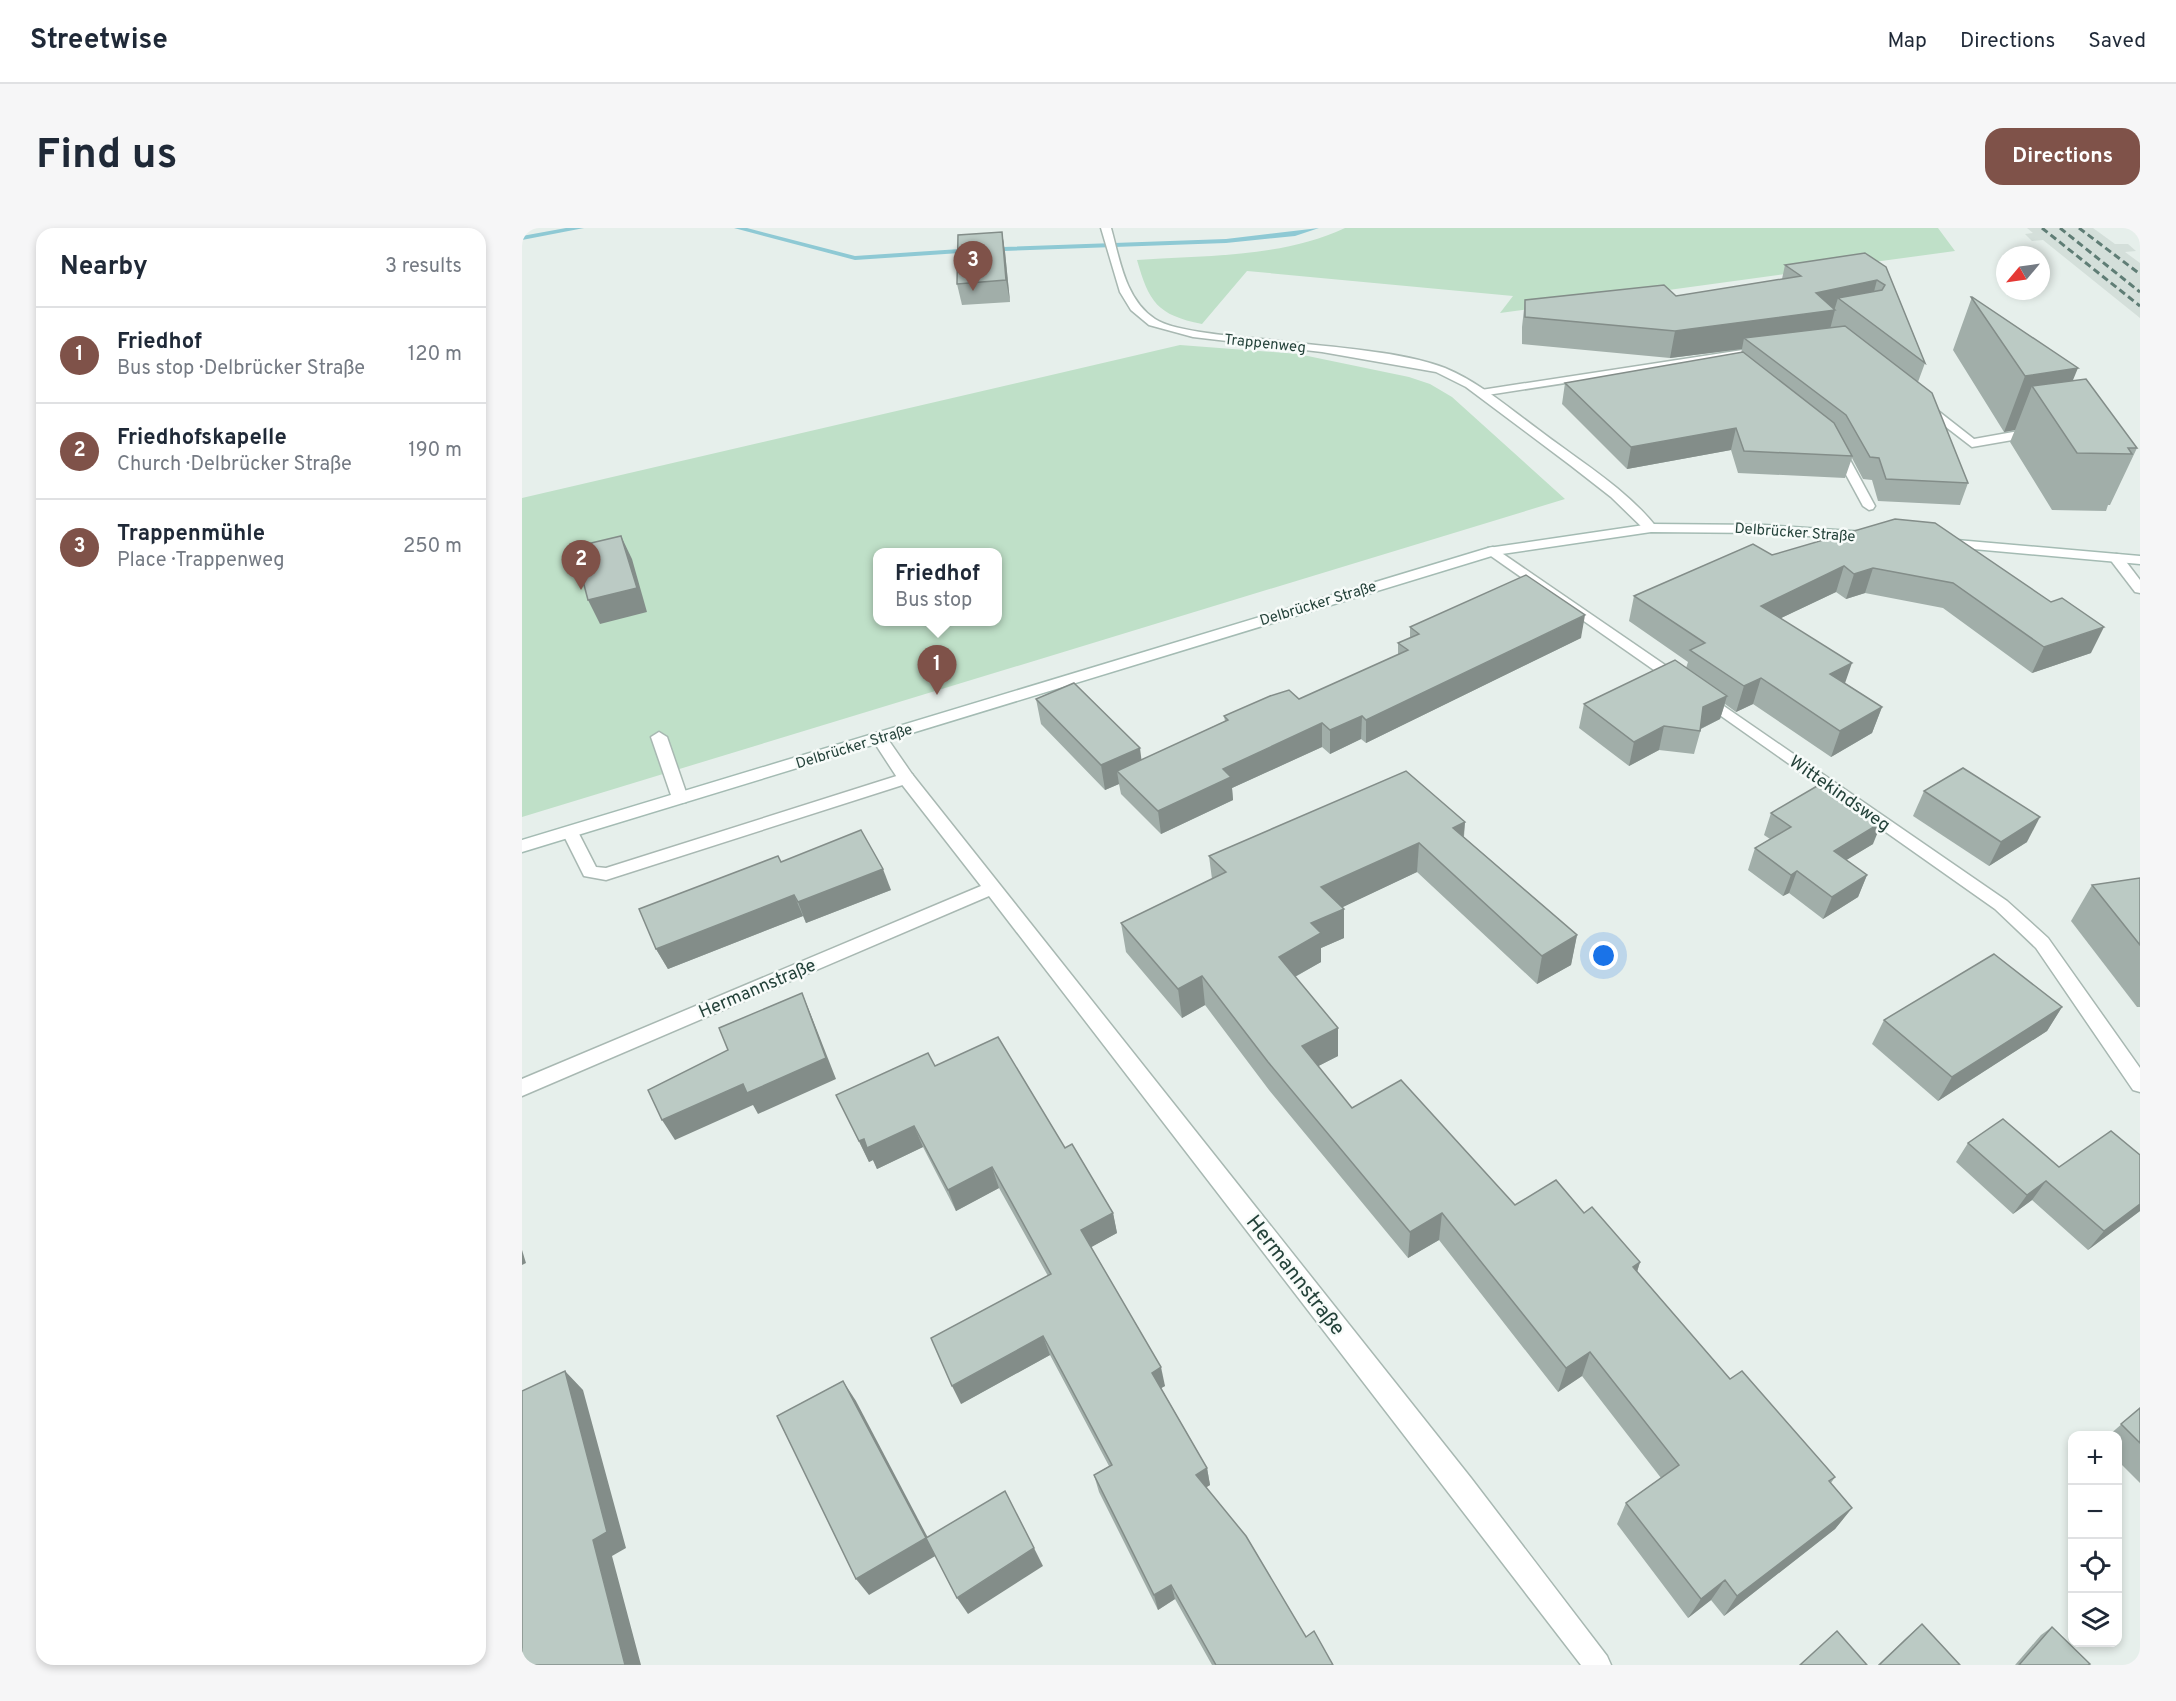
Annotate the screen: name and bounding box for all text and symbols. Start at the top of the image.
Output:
text: Streetwise [30,23,168,59]
text: Map [1887,28,1927,55]
text: Directions [1960,28,2055,55]
text: Saved [2088,28,2146,55]
button: Directions [1985,128,2140,185]
text: Find us [36,130,177,183]
pin: 3 [954,242,992,291]
north arrow [1996,246,2050,300]
text: Nearby [60,251,148,284]
text: 3 results [385,254,462,280]
text: Friedhof [117,329,202,356]
street label: Trappenweg [1223,331,1307,358]
text: 1 [76,342,84,368]
text: 120 m [408,342,462,368]
text: Bus stop · Delbrücker Straße [117,356,365,382]
text: Friedhofskapelle [117,425,287,452]
text: 2 [73,438,86,464]
text: 190 m [408,438,462,464]
text: Church · Delbrücker Straße [117,452,352,478]
street label: Delbrücker Straße [1734,520,1856,547]
text: Trappenmühle [117,521,265,548]
text: 3 [74,534,86,560]
text: 250 m [403,534,462,560]
pin: 2 [562,540,600,590]
text: Place · Trappenweg [117,548,285,574]
popup [873,548,1002,626]
text: Friedhof [895,561,980,588]
street label: Delbrücker Straße [1258,578,1379,631]
text: Bus stop [895,588,972,614]
pin: 1 [918,646,956,695]
street label: Delbrücker Straße [794,721,915,774]
street label: Wittekindsweg [1784,751,1894,838]
your location [1589,941,1618,970]
street label: Hermannstraße [696,954,820,1024]
street label: Hermannstraße [1239,1210,1350,1342]
map controls [2068,1431,2122,1647]
button: + [2068,1431,2122,1485]
button: − [2068,1485,2122,1539]
button: locate [2068,1539,2122,1593]
button: layers [2068,1593,2122,1647]

